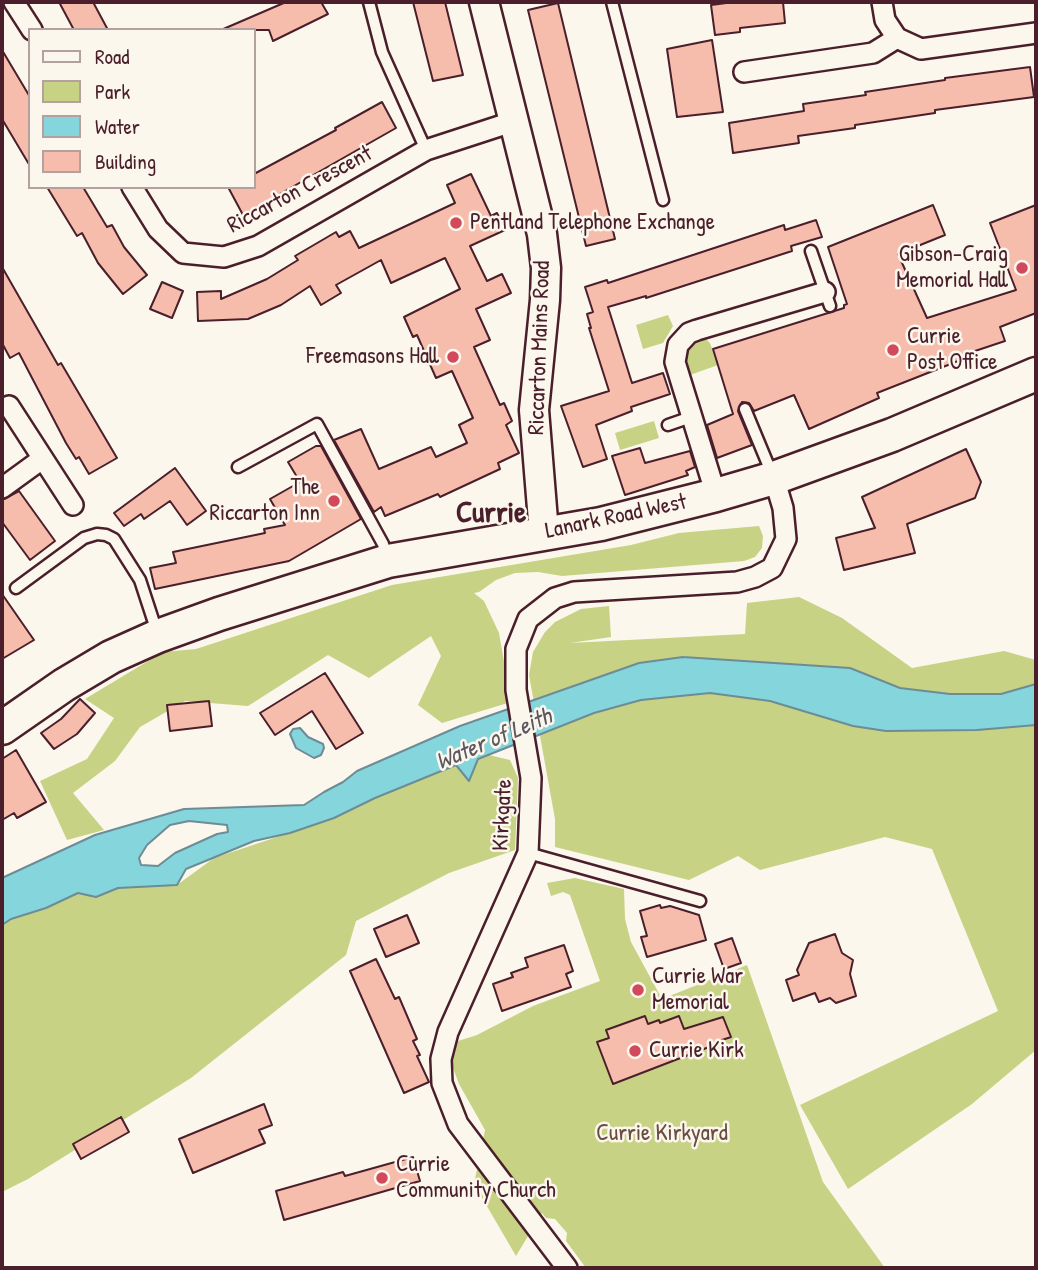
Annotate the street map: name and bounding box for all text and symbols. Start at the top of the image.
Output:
legend [28,28,256,189]
text: Road [95,42,129,71]
text: Park [95,77,130,106]
text: Water [95,112,140,141]
street label: Riccarton Crescent [223,140,377,240]
text: Building [95,147,156,176]
place label: Pentland Telephone Exchange [470,209,715,237]
marker: Pentland Telephone Exchange [448,215,464,231]
place label: Gibson-Craig Memorial Hall [896,241,1008,295]
street label: Riccarton Mains Road [523,260,557,436]
marker: Gibson-Craig Memorial Hall [1014,260,1030,276]
place label: Currie Post Office [907,323,997,377]
marker: Currie Post Office [885,342,901,358]
place label: Freemasons Hall [306,343,439,371]
marker: Freemasons Hall [445,349,461,365]
place label: The Riccarton Inn [210,474,320,528]
street label: Lanark Road West [543,489,689,545]
marker: The Riccarton Inn [326,493,342,509]
district label: Currie [456,496,526,532]
water label: Water of Leith [432,703,556,777]
street label: Kirkgate [487,778,519,852]
place label: Currie War Memorial [652,963,743,1017]
marker: Currie War Memorial [630,982,646,998]
place label: Currie Kirk [649,1037,744,1065]
marker: Currie Kirk [627,1043,643,1059]
park label: Currie Kirkyard [596,1120,728,1148]
place label: Currie Community Church [396,1151,556,1205]
marker: Currie Community Church [374,1170,390,1186]

